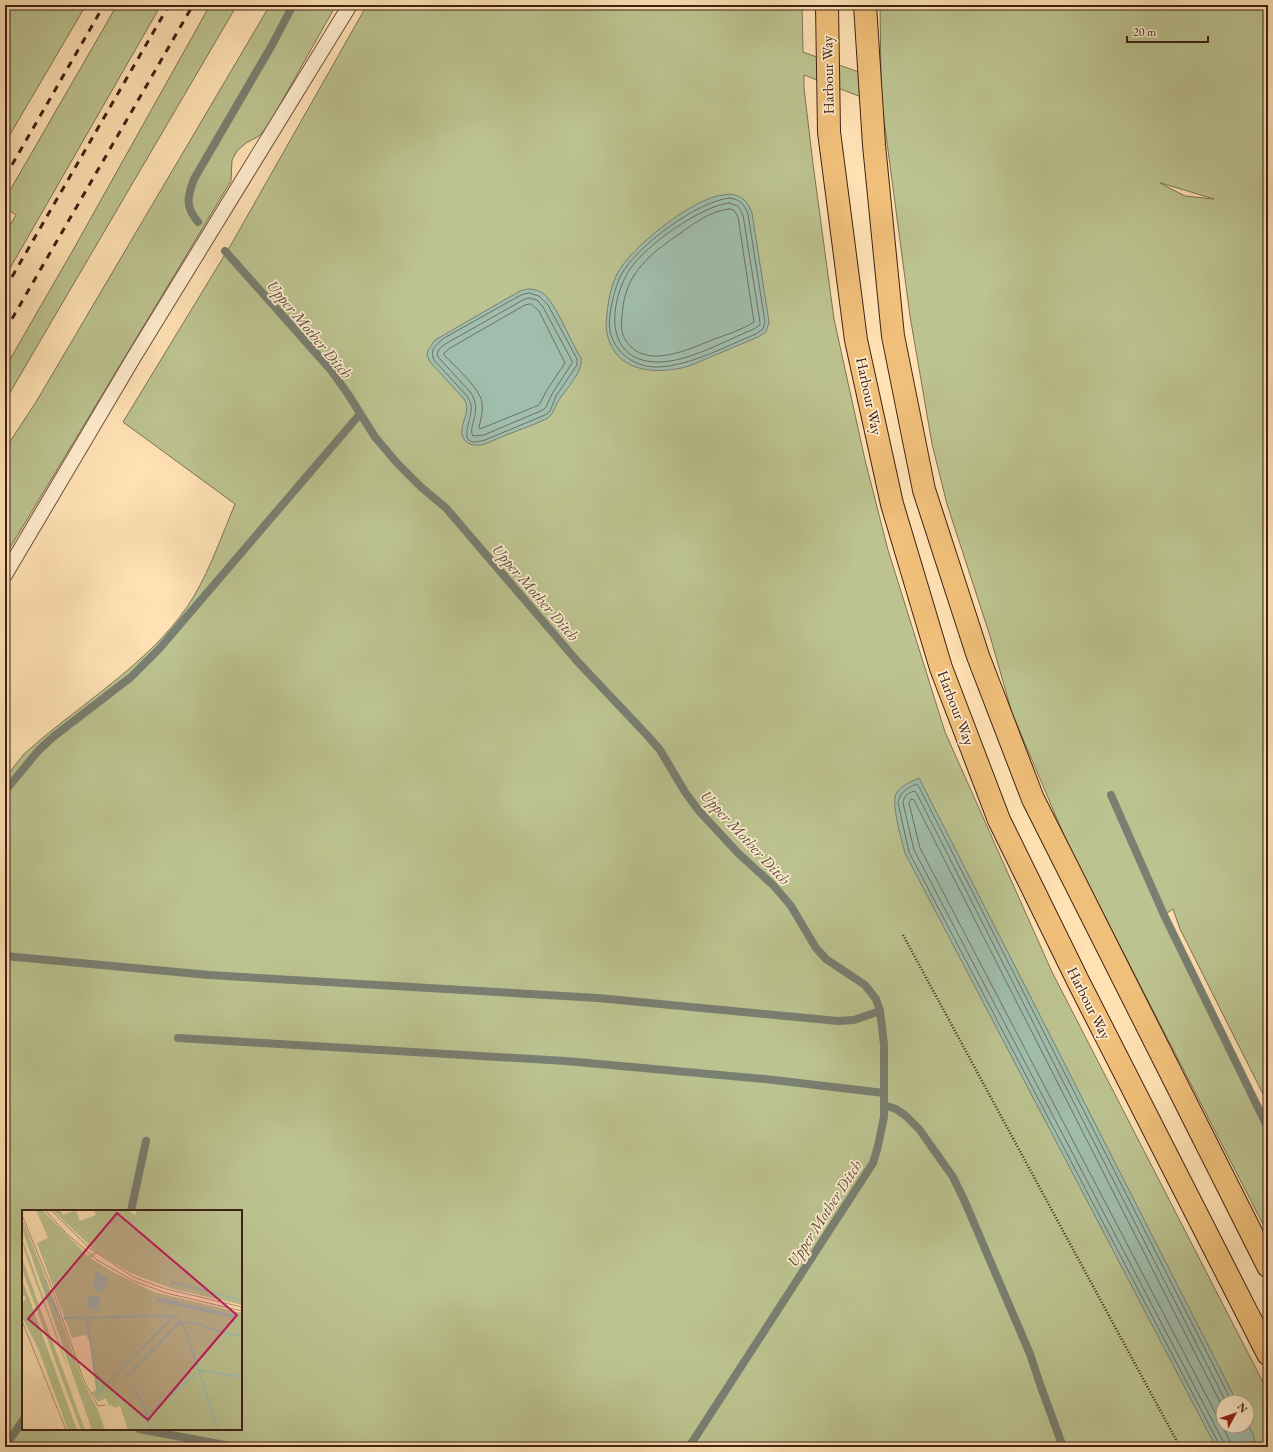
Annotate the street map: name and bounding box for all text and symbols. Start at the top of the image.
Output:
scale bar [1127,18,1208,44]
text: 20 m [1133,24,1157,40]
street label: Harbour Way [817,35,838,115]
water label: Upper Mother Ditch [262,276,357,383]
street label: Harbour Way [852,355,887,437]
water label: Upper Mother Ditch [487,539,584,646]
street label: Harbour Way [933,668,980,748]
water label: Upper Mother Ditch [696,785,795,890]
street label: Harbour Way [1063,963,1116,1043]
water label: Upper Mother Ditch [782,1156,867,1270]
inset map [22,1210,242,1430]
north arrow [1215,1394,1255,1434]
text: N [1234,1400,1251,1416]

